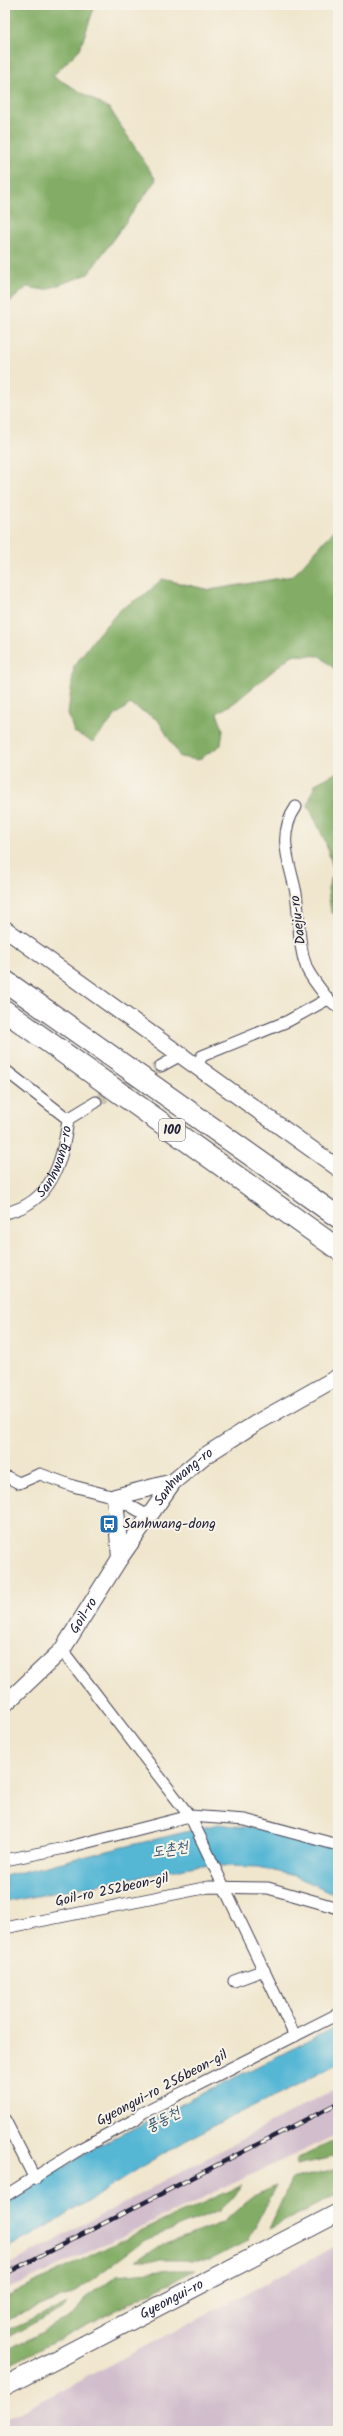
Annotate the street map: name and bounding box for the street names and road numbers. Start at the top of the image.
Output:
street label: Daeju-ro [284,894,312,946]
road number: 100 [159,1119,185,1141]
street label: Sanhwang-ro [31,1124,78,1203]
street label: Sanhwang-ro [148,1442,218,1511]
street label: Goil-ro [64,1593,103,1638]
street label: Goil-ro 252beon-gil [53,1867,171,1913]
street label: Gyeongui-ro 256beon-gil [93,2044,232,2132]
street label: Gyeongui-ro [136,2274,208,2325]

